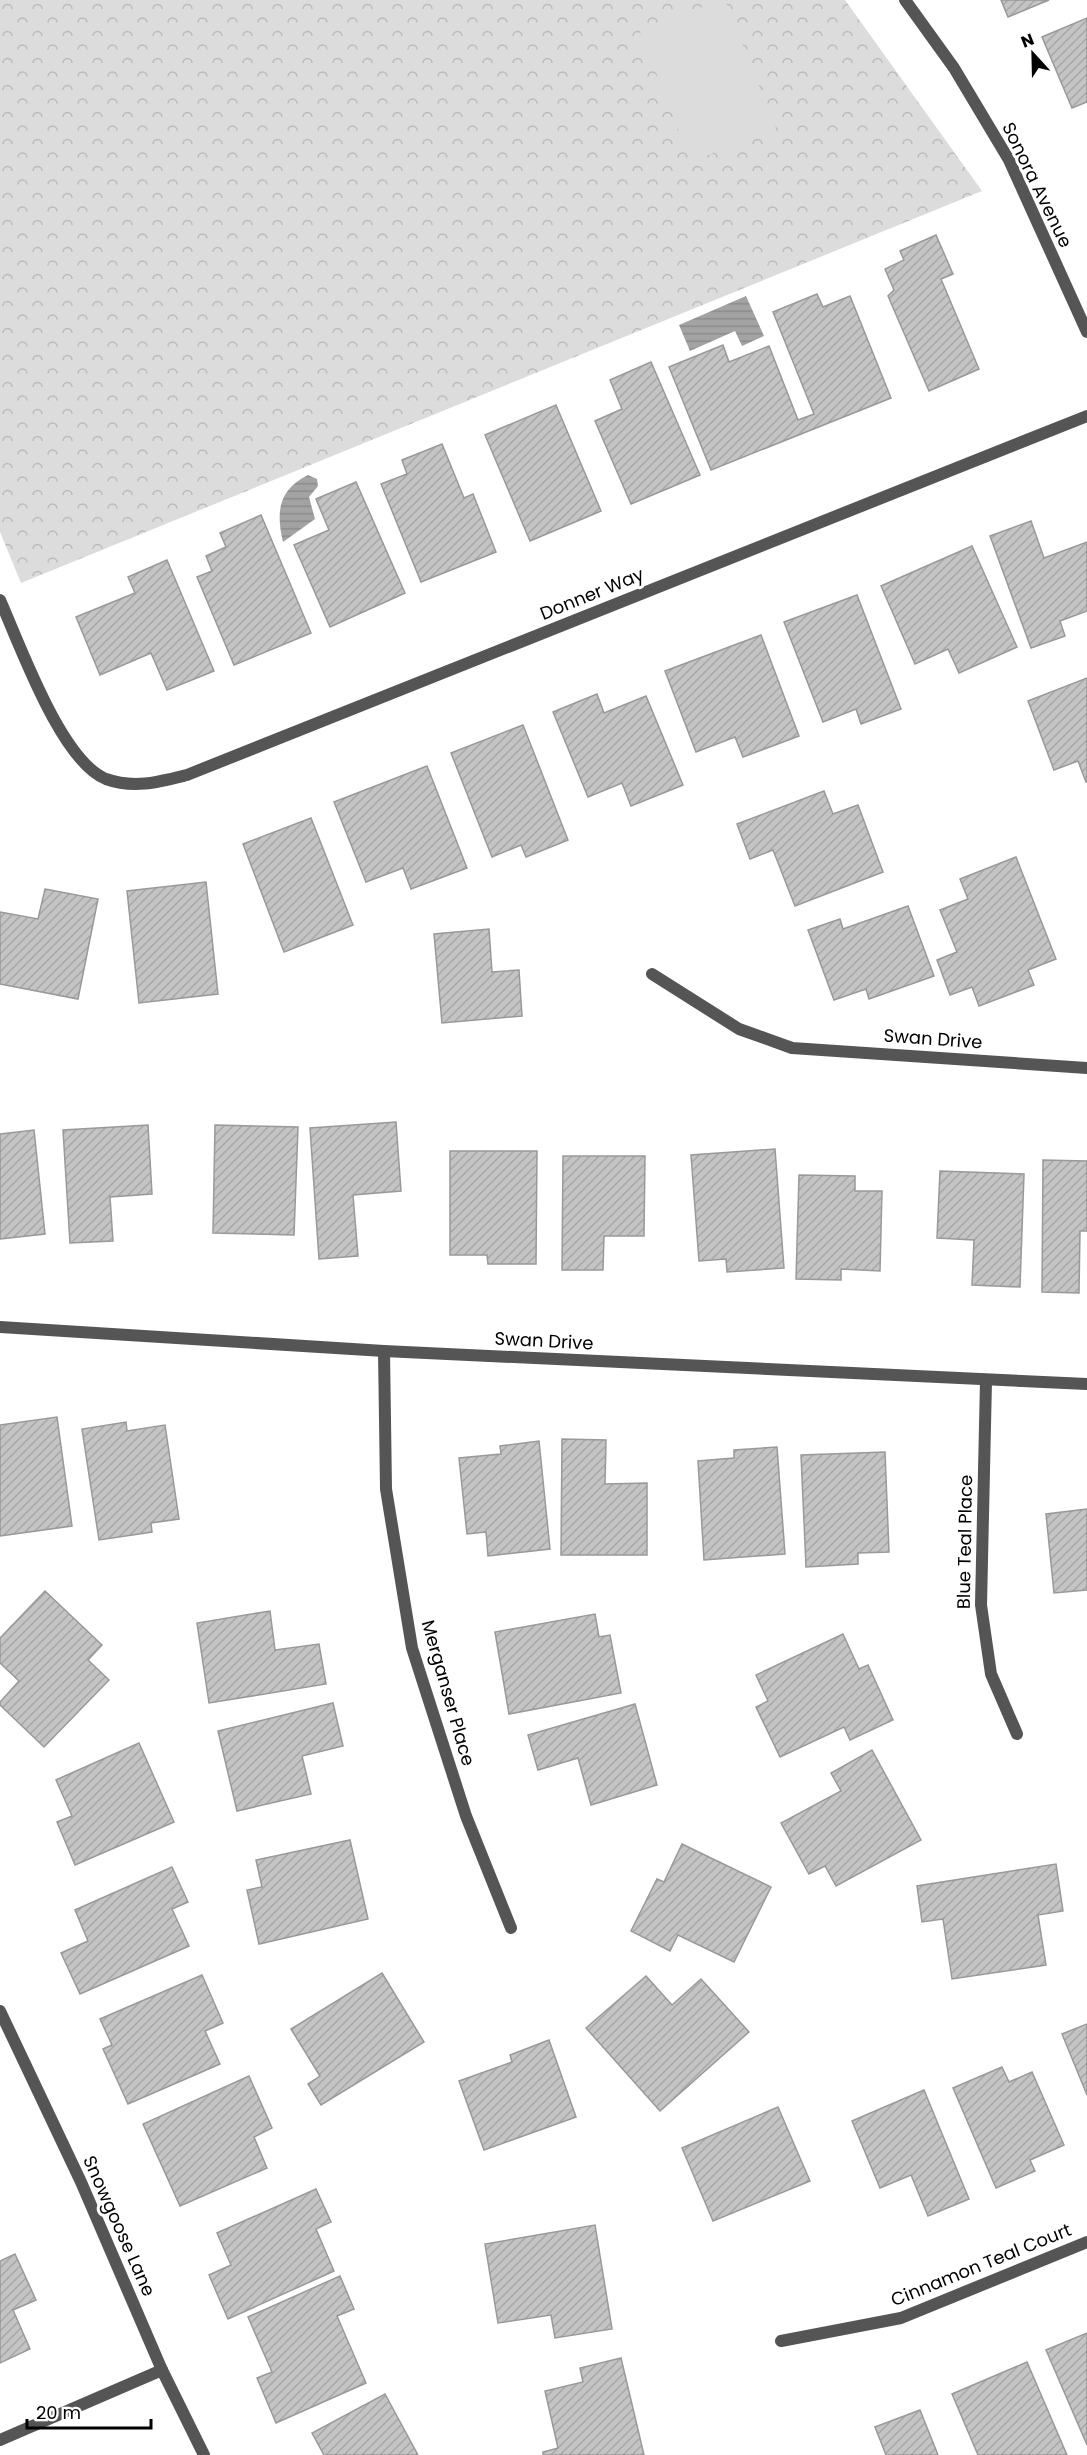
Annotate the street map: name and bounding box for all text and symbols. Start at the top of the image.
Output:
north arrow [1003,24,1063,84]
text: N [1018,28,1037,53]
street label: Sonora Avenue [996,118,1079,252]
street label: Donner Way [536,561,647,626]
street label: Swan Drive [883,1023,983,1054]
street label: Swan Drive [494,1325,594,1356]
street label: Blue Teal Place [951,1475,978,1609]
street label: Merganser Place [416,1617,481,1769]
street label: Snowgoose Lane [77,2151,162,2300]
street label: Cinnamon Teal Court [887,2217,1075,2312]
scale bar [27,2392,152,2430]
text: 20 m [36,2400,81,2425]

